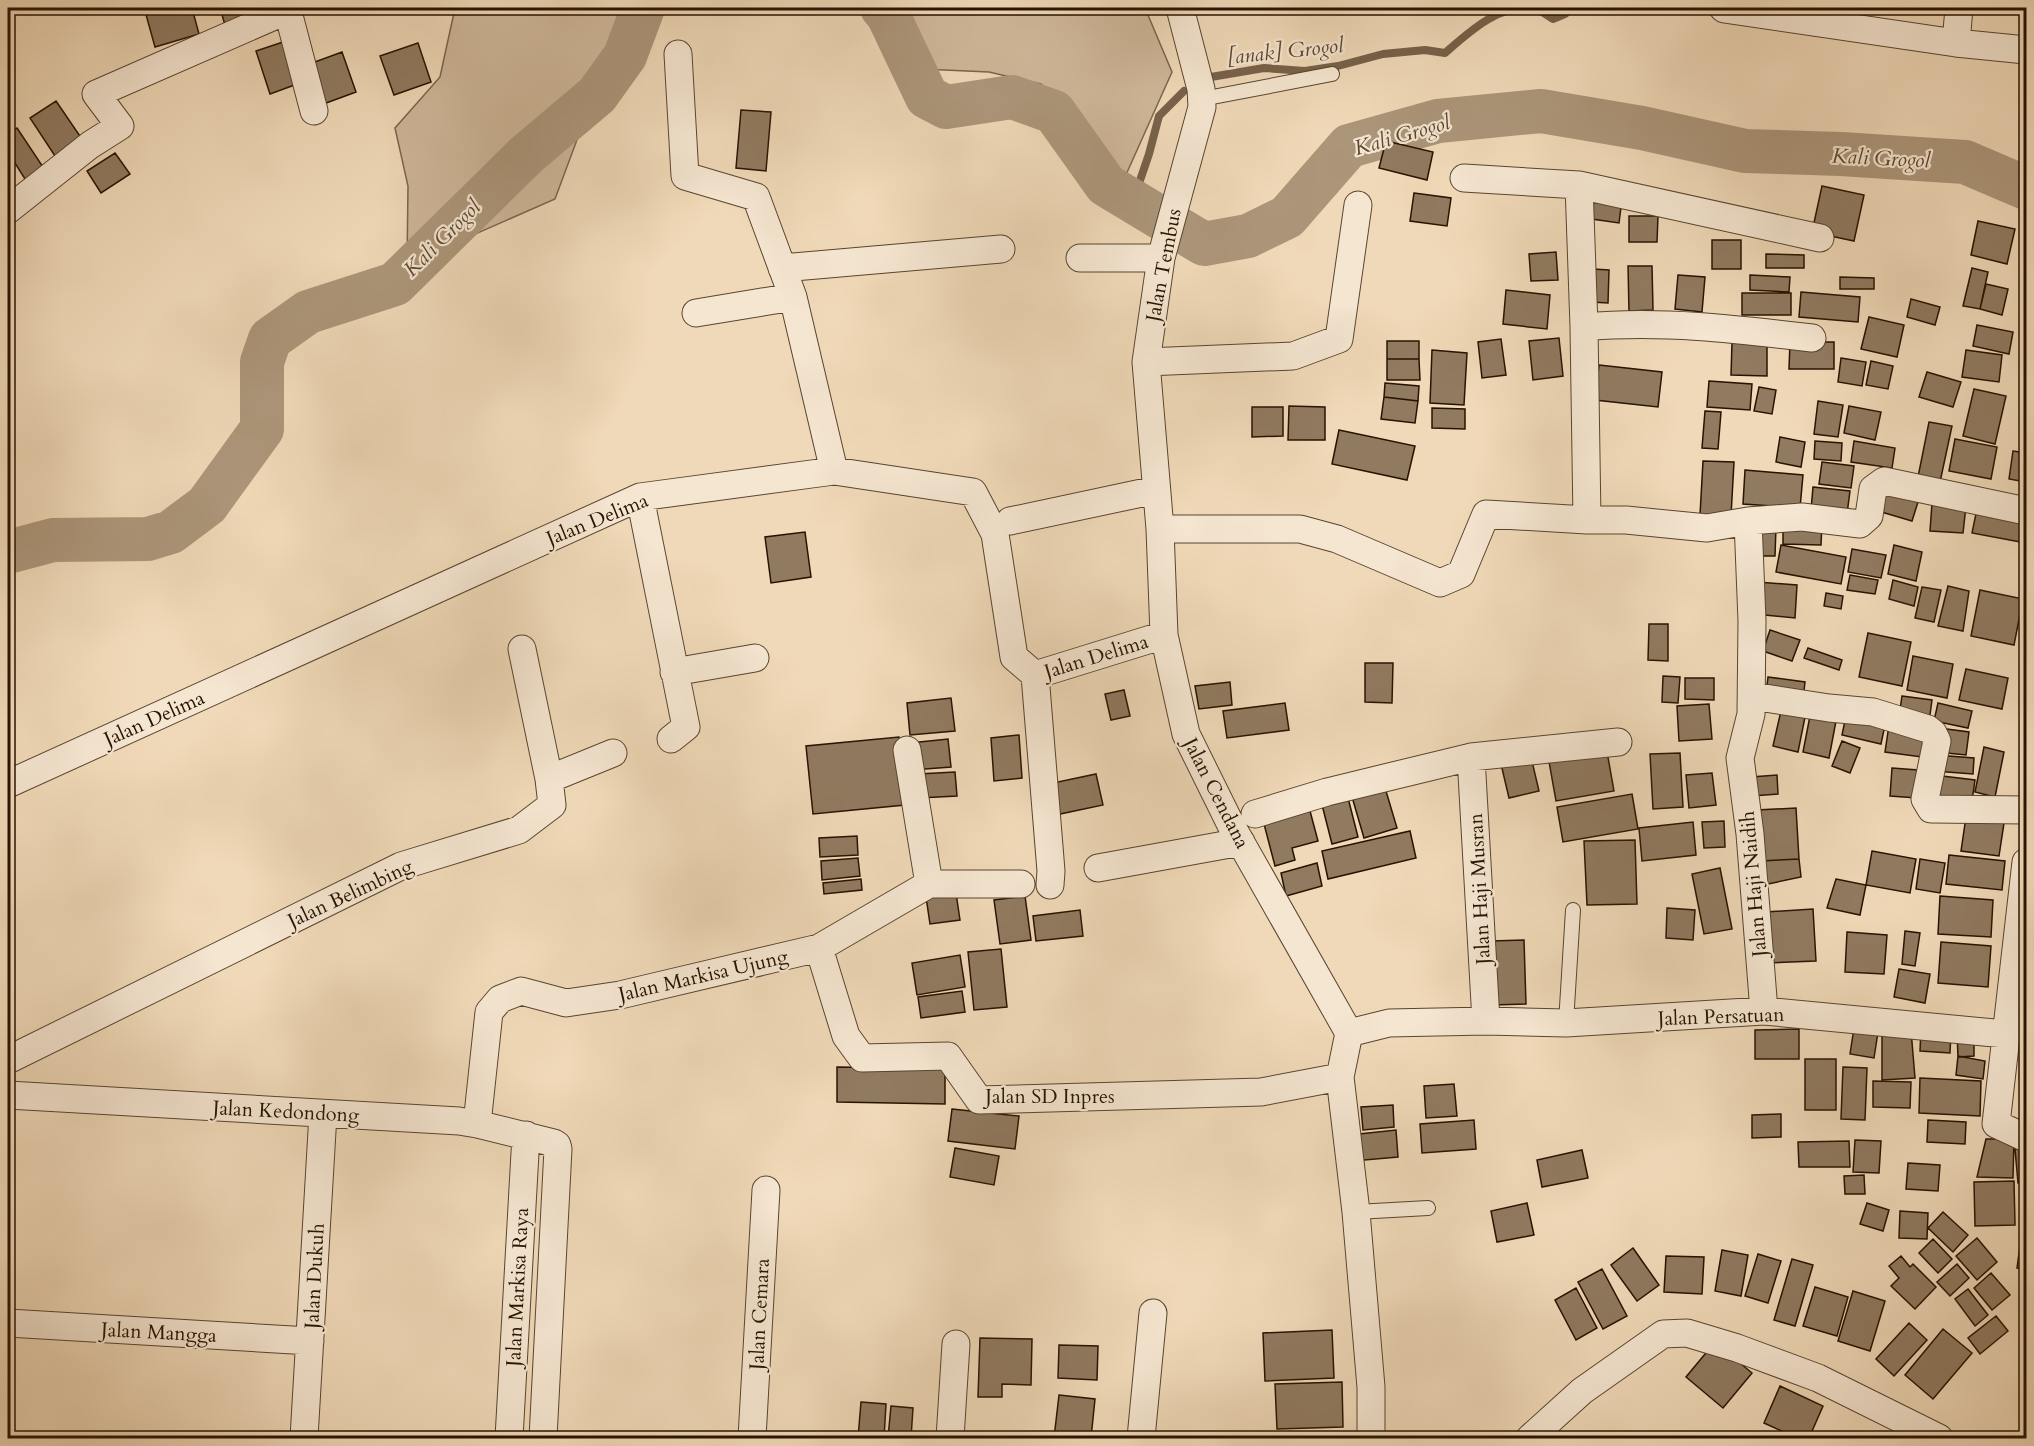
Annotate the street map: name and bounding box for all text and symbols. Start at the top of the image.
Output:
water label: [anak] Grogol [1225,31,1346,72]
water label: Kali Grogol [1351,108,1455,163]
water label: Kali Grogol [1831,141,1932,176]
water label: Kali Grogol [397,192,488,283]
street label: Jalan Tembus [1139,206,1188,327]
street label: Jalan Delima [540,487,652,553]
street label: Jalan Delima [1038,628,1152,686]
street label: Jalan Delima [97,684,209,754]
street label: Jalan Cendana [1176,731,1256,854]
street label: Jalan Haji Naidih [1734,810,1774,961]
street label: Jalan Haji Musran [1462,812,1497,968]
street label: Jalan Belimbing [281,852,418,936]
street label: Jalan Markisa Ujung [613,943,791,1009]
street label: Jalan Persatuan [1654,1001,1785,1032]
street label: Jalan SD Inpres [982,1083,1115,1110]
street label: Jalan Kedondong [209,1094,361,1129]
street label: Jalan Markisa Raya [500,1206,535,1370]
street label: Jalan Dukuh [298,1222,331,1333]
street label: Jalan Cemara [743,1257,776,1374]
street label: Jalan Mangga [97,1316,218,1349]

